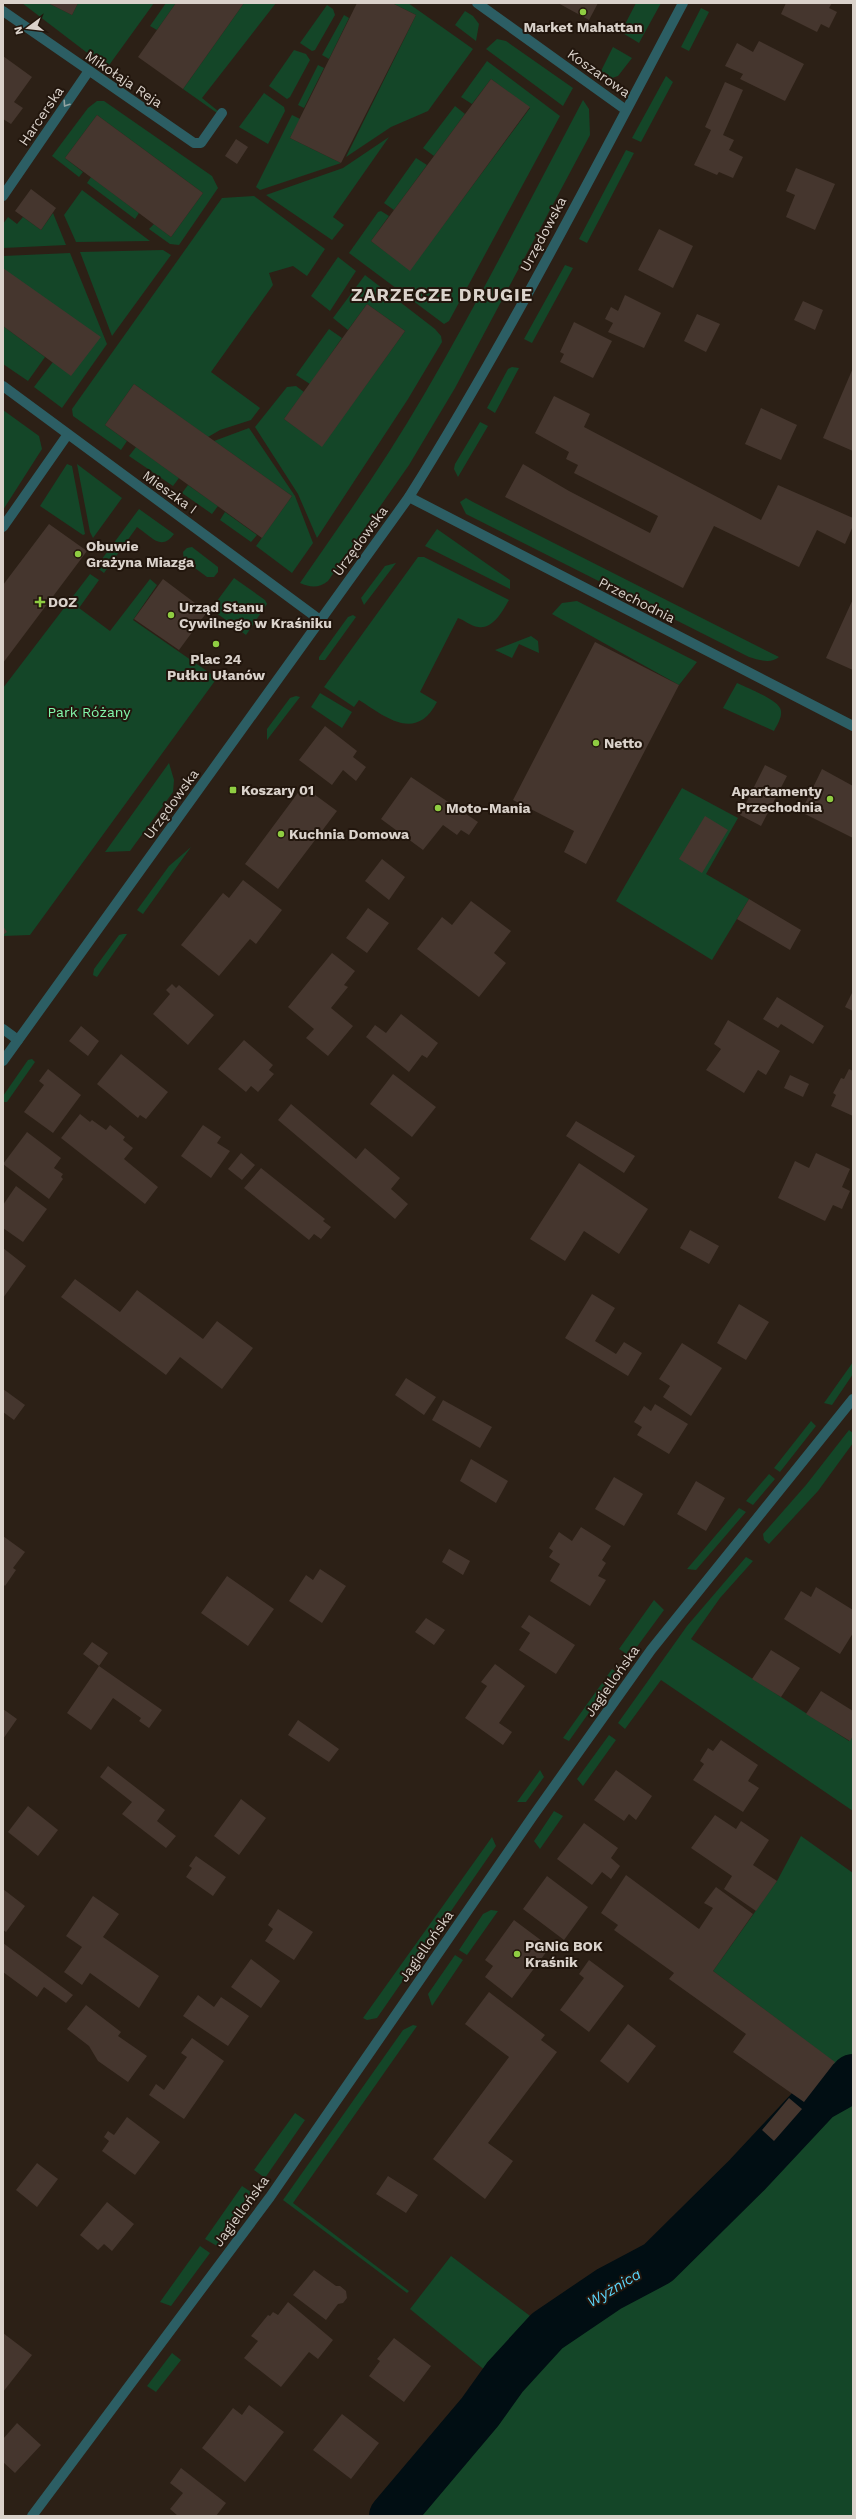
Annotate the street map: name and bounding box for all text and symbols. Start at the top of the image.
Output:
marker: Market Mahattan [578,7,588,17]
north arrow [8,8,48,48]
place label: Market Mahattan [523,19,643,35]
text: N [11,25,26,36]
street label: Koszarowa [565,46,634,101]
street label: Mikołaja Reja [82,47,166,111]
street label: Harcerska [15,83,67,149]
one-way arrow [64,100,71,107]
street label: Urzędowska [517,194,569,274]
district label: ZARZECZE DRUGIE [351,284,533,305]
street label: Mieszka I [140,467,200,517]
street label: Urzędowska [329,503,391,579]
place label: Obuwie Grażyna Miazga [86,538,195,570]
marker: Obuwie Grażyna Miazga [73,549,83,559]
street label: Przechodnia [596,574,678,626]
place label: DOZ [48,594,77,610]
marker: DOZ [35,597,45,607]
place label: Urząd Stanu Cywilnego w Kraśniku [179,599,332,631]
marker: Urząd Stanu Cywilnego w Kraśniku [166,610,176,620]
marker: Plac 24 Pułku Ułanów [211,639,221,649]
place label: Plac 24 Pułku Ułanów [167,651,266,683]
park label: Park Różany [47,704,131,720]
place label: Netto [604,735,642,751]
marker: Netto [591,738,601,748]
street label: Urzędowska [140,766,202,842]
place label: Koszary 01 [241,782,314,798]
place label: Apartamenty Przechodnia [732,783,823,815]
marker: Koszary 01 [228,785,238,795]
marker: Apartamenty Przechodnia [825,794,835,804]
place label: Moto-Mania [446,800,531,816]
marker: Moto-Mania [433,803,443,813]
place label: Kuchnia Domowa [289,826,410,842]
marker: Kuchnia Domowa [276,829,286,839]
street label: Jagiellońska [581,1642,643,1720]
street label: Jagiellońska [395,1907,457,1985]
place label: PGNiG BOK Kraśnik [525,1938,603,1970]
marker: PGNiG BOK Kraśnik [512,1949,522,1959]
street label: Jagiellońska [210,2172,272,2250]
water label: Wyżnica [584,2265,644,2311]

